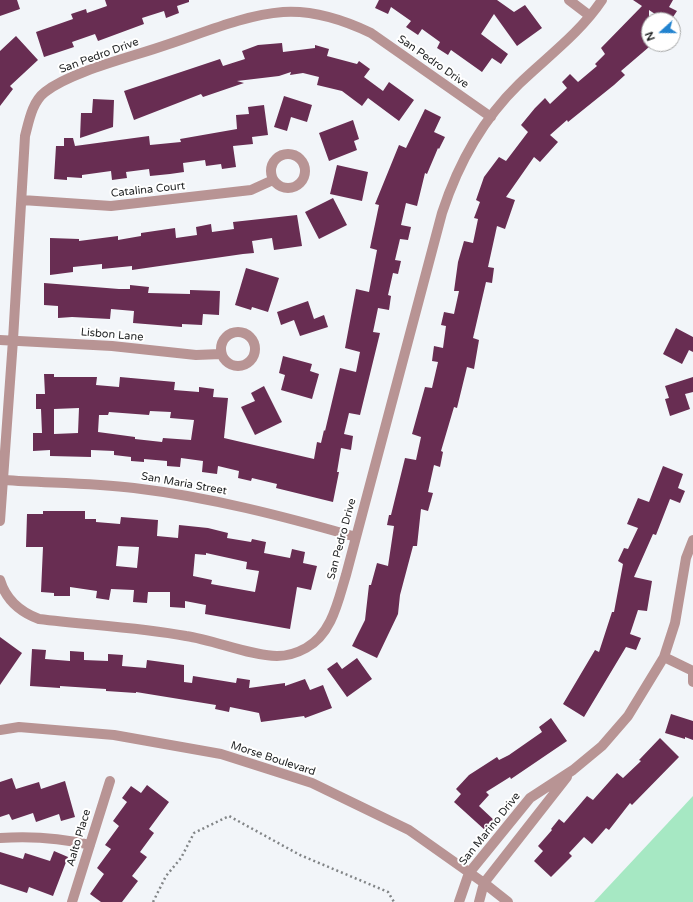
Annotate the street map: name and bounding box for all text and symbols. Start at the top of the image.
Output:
north arrow [641,12,681,52]
text: N [643,30,658,43]
street label: San Pedro Drive [395,33,471,91]
street label: San Pedro Drive [57,35,141,77]
street label: Catalina Court [110,180,186,200]
street label: Lisbon Lane [80,326,144,344]
street label: San Maria Street [140,470,228,498]
street label: San Pedro Drive [325,497,359,581]
street label: Morse Boulevard [229,739,317,779]
street label: San Marino Drive [457,790,523,868]
street label: Aalto Place [64,808,94,868]

